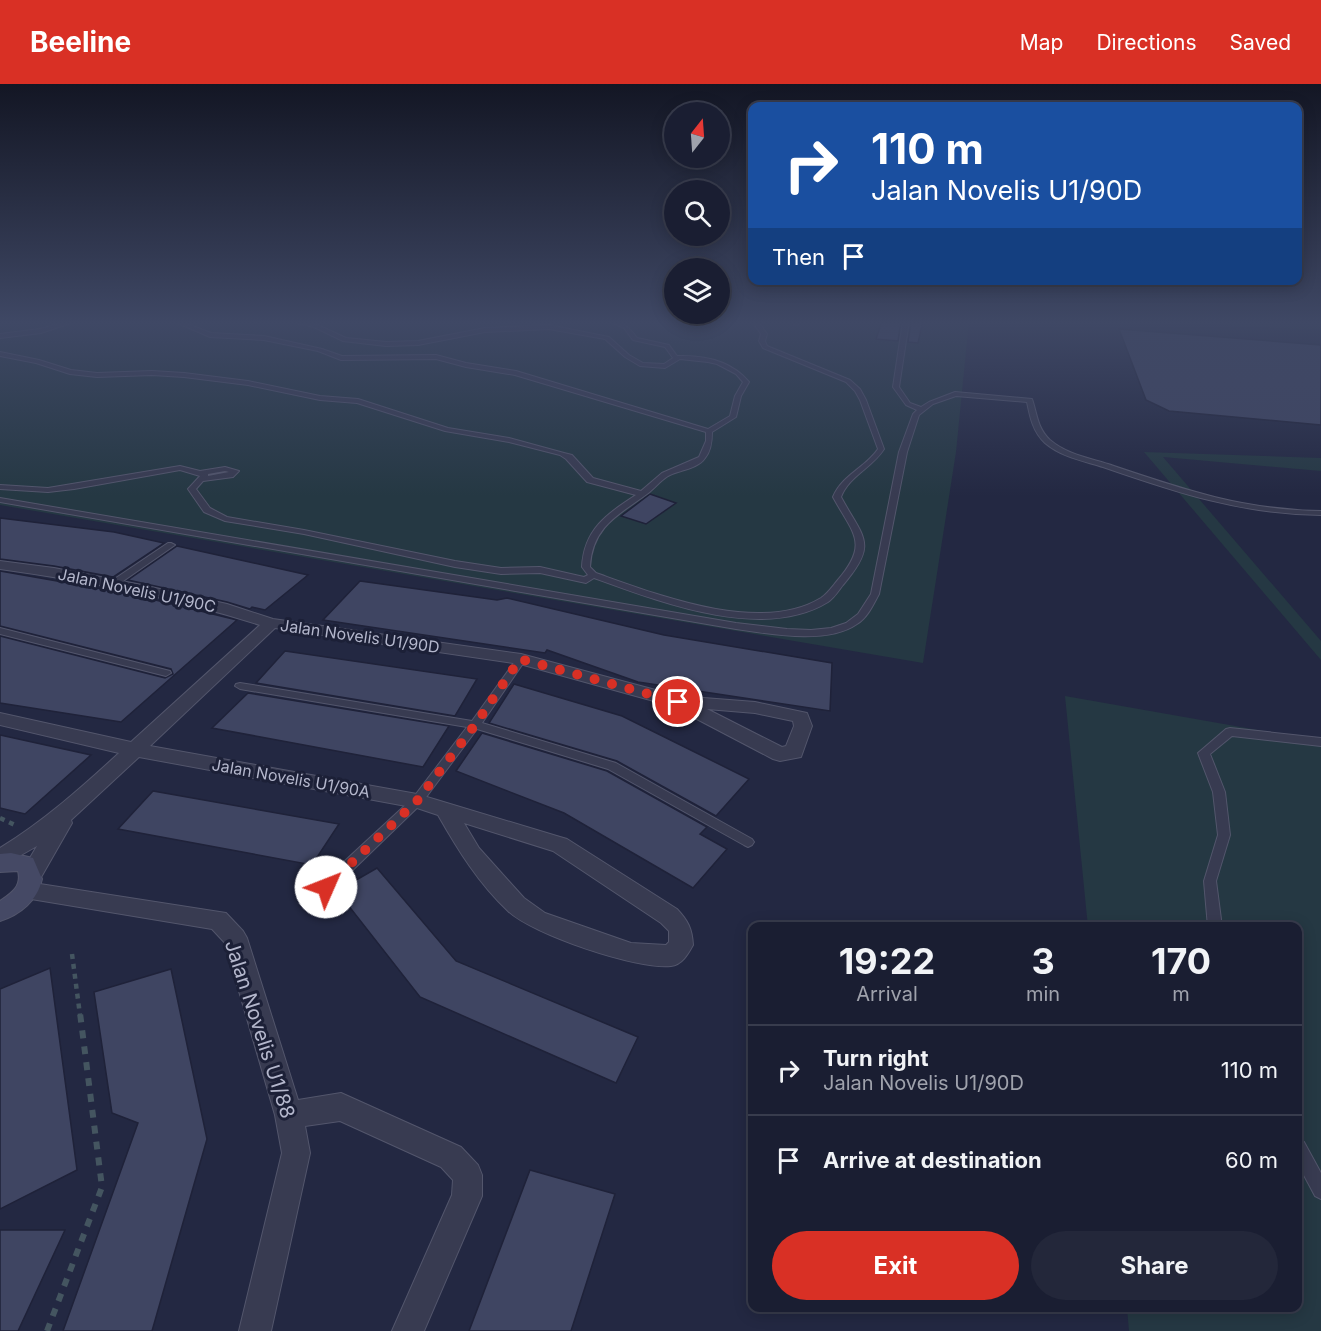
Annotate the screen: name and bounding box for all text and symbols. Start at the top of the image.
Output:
text: Beeline [30,25,131,59]
text: Map [1020,30,1063,55]
text: Directions [1096,30,1197,55]
text: Saved [1230,30,1291,55]
north arrow [664,102,730,168]
map controls [664,102,730,324]
text: 110 m [871,123,984,174]
icon: right [772,126,850,204]
text: Jalan Novelis U1/90D [871,174,1142,207]
button: search [664,180,730,246]
icon: arrive [837,240,870,273]
text: Then [772,244,825,270]
button: layers [664,258,730,324]
street label: Jalan Novelis U1/90C [56,563,218,617]
street label: Jalan Novelis U1/90D [279,615,441,657]
pin [652,676,703,727]
icon: arrive [661,685,694,718]
street label: Jalan Novelis U1/90A [210,754,372,802]
position arrow [294,855,358,919]
street label: Jalan Novelis U1/88 [220,937,300,1121]
text: 19:22 [839,939,935,983]
text: 3 [1031,939,1055,983]
text: 170 [1151,939,1211,983]
text: Arrival [856,982,918,1006]
text: min [1026,982,1060,1006]
text: m [1172,982,1190,1006]
text: Turn right [823,1045,929,1071]
icon: right [772,1054,805,1087]
text: 110 m [1221,1057,1278,1083]
text: Jalan Novelis U1/90D [823,1071,1024,1095]
icon: arrive [772,1144,805,1177]
text: Arrive at destination [823,1147,1042,1173]
text: 60 m [1225,1147,1278,1173]
button: Exit [772,1231,1019,1300]
button: Share [1031,1231,1278,1300]

